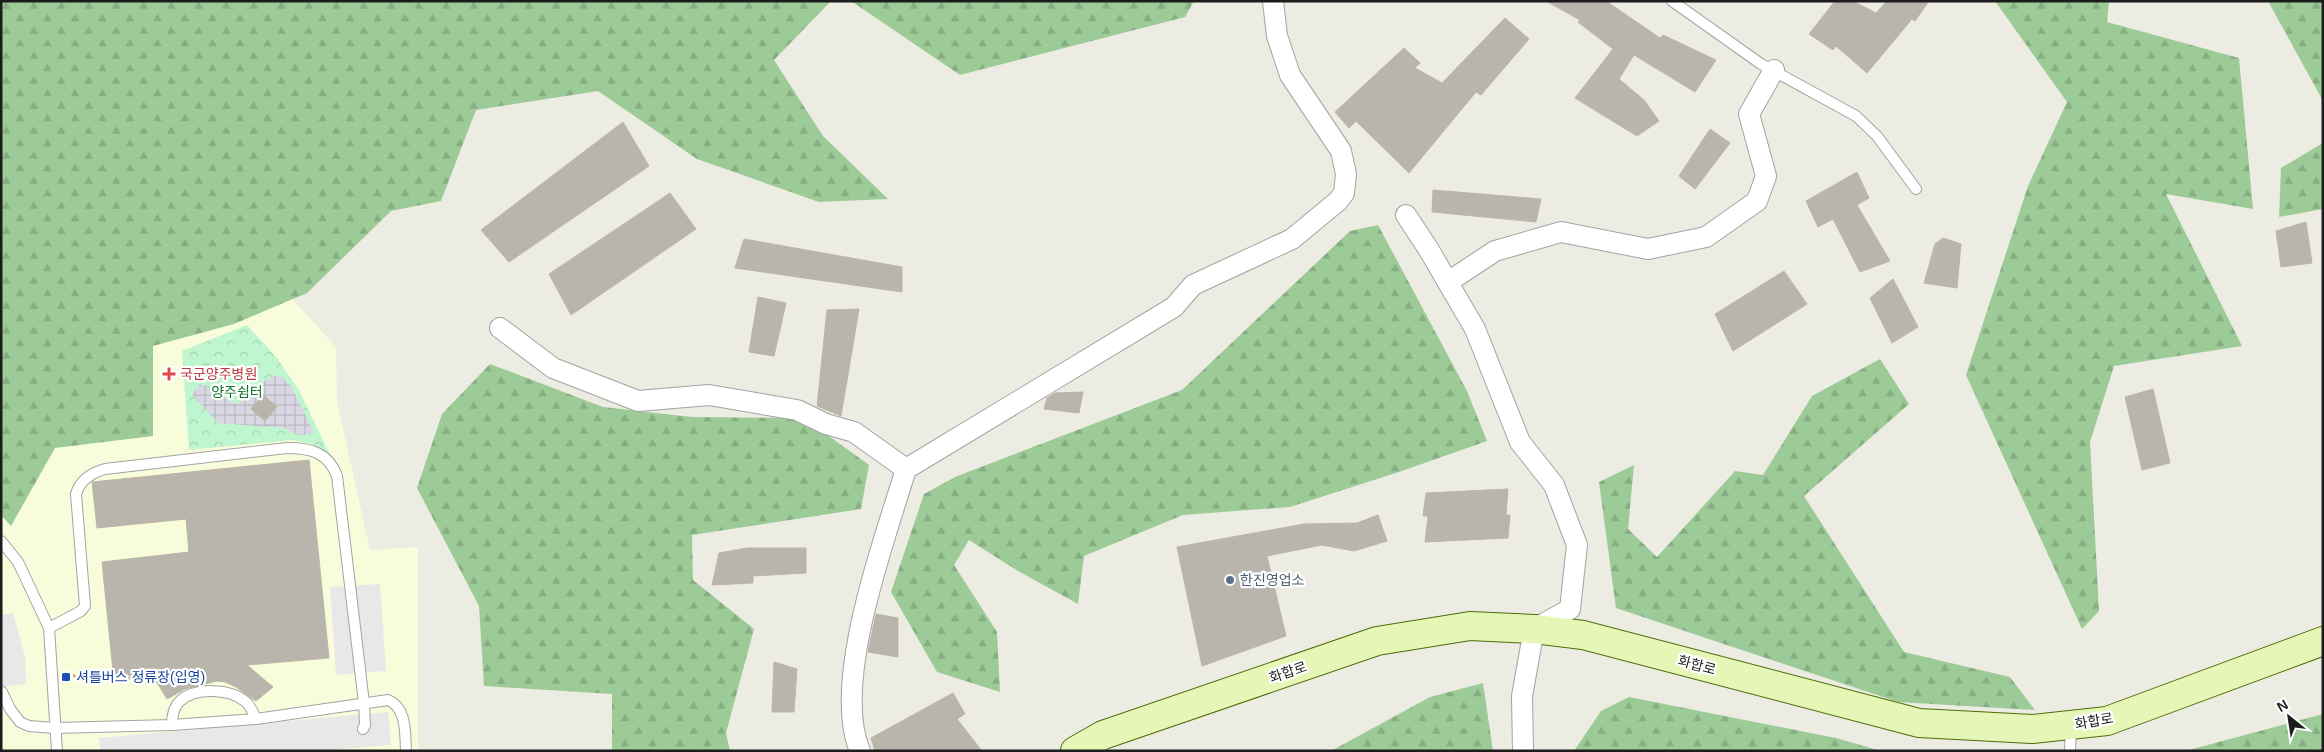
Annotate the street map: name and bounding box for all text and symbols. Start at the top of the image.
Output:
place label: 국군양주병원 [180,366,257,382]
marker: 국군양주병원 [162,367,176,381]
park label: 양주쉼터 [211,384,263,400]
place label: 한진영업소 [1240,572,1305,588]
marker: 한진영업소 [1224,574,1236,586]
street label: 화합로 [1676,652,1718,678]
street label: 화합로 [1267,658,1309,686]
place label: 셔틀버스 정류장(입영) [76,669,205,685]
marker: 셔틀버스 정류장(입영) [60,671,72,683]
north arrow [2264,692,2314,742]
text: N [2274,696,2291,715]
street label: 화합로 [2074,710,2115,732]

